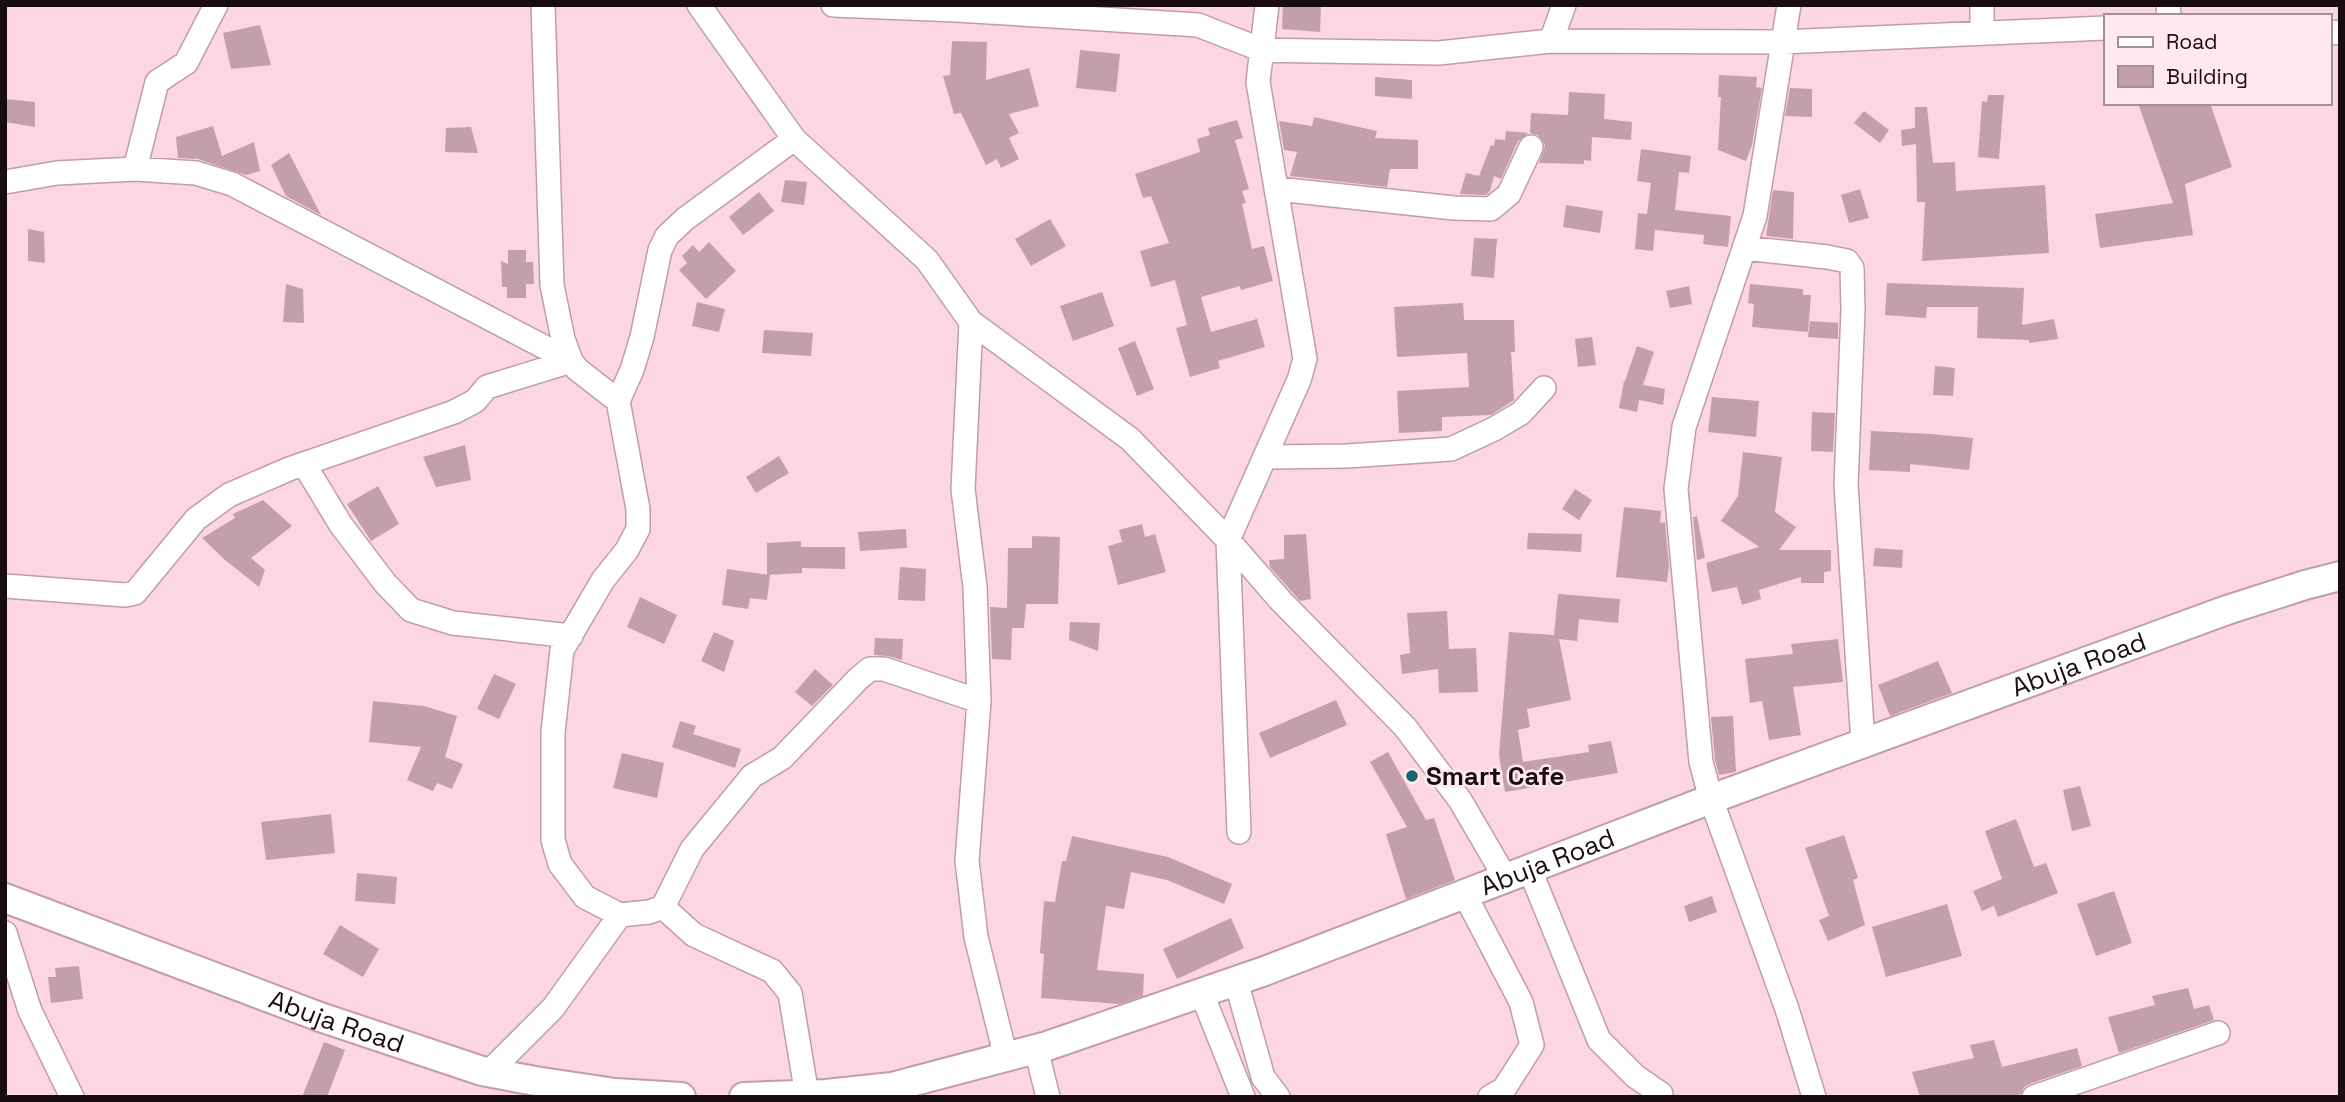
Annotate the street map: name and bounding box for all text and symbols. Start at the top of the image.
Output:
legend [2104,14,2331,105]
text: Road [2166,28,2218,55]
text: Building [2166,63,2248,90]
street label: Abuja Road [2007,624,2151,704]
place label: Smart Cafe [1426,759,1565,793]
marker: Smart Cafe [1404,768,1420,784]
street label: Abuja Road [1476,821,1619,903]
street label: Abuja Road [264,982,409,1061]

